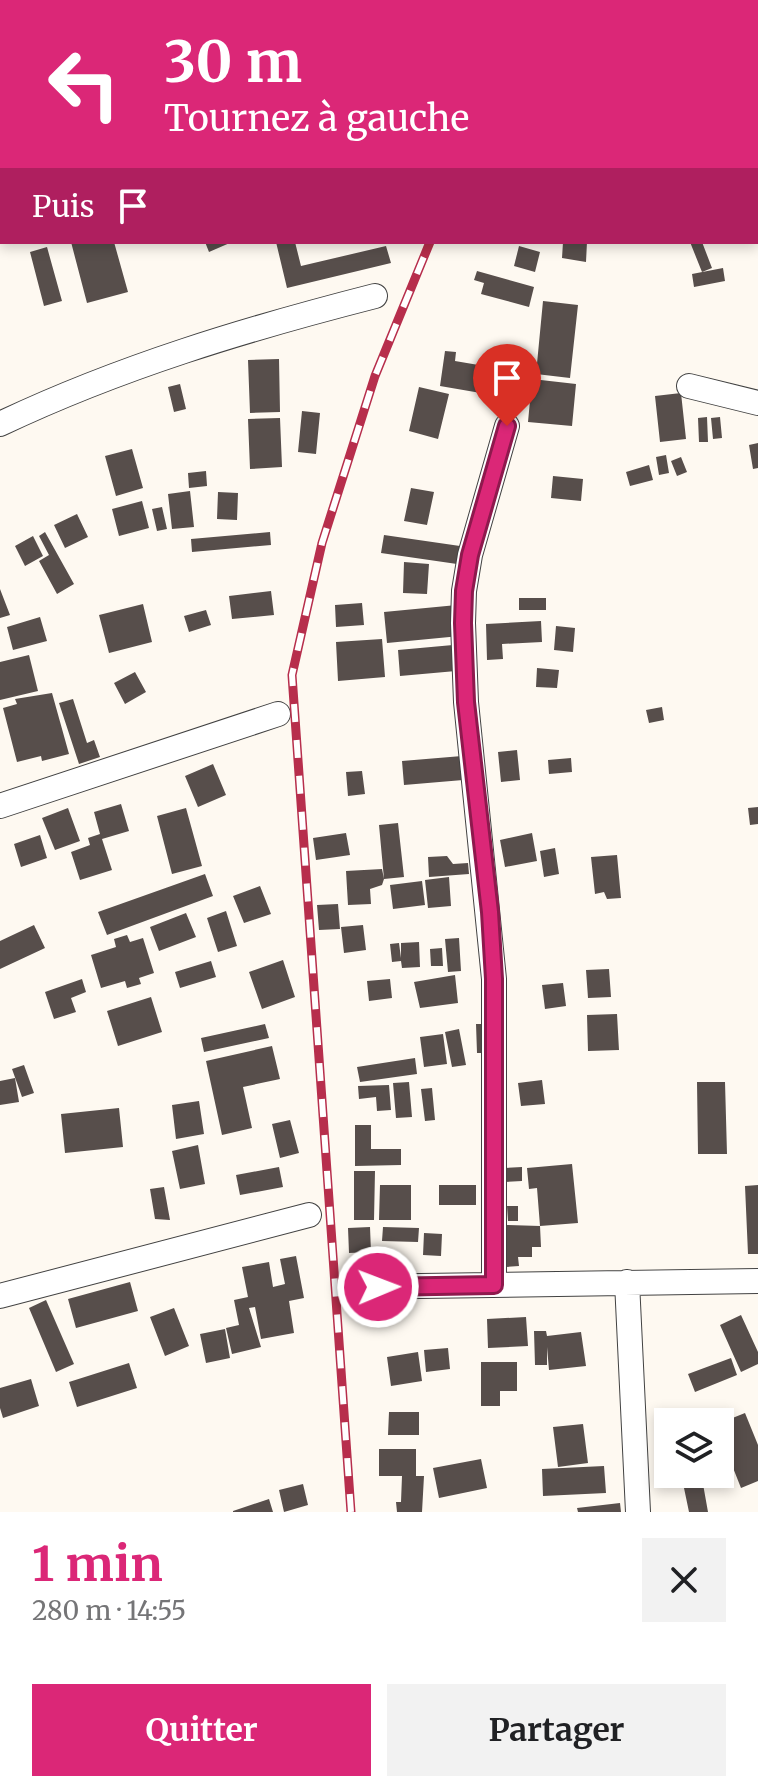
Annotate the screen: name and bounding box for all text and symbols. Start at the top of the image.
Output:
text: 30 m [164,27,302,97]
icon: left [32,32,136,136]
text: Tournez à gauche [164,96,469,141]
icon: arrive [111,184,155,228]
text: Puis [32,187,95,225]
pin [473,344,541,426]
icon: arrive [485,356,529,400]
position arrow [336,1245,420,1329]
map controls [654,1408,734,1488]
button: layers [654,1408,734,1488]
text: 1 min [32,1534,163,1594]
button: close [642,1538,726,1622]
text: 280 m · 14:55 [32,1594,186,1627]
button: Quitter [32,1684,371,1776]
button: Partager [387,1684,726,1776]

